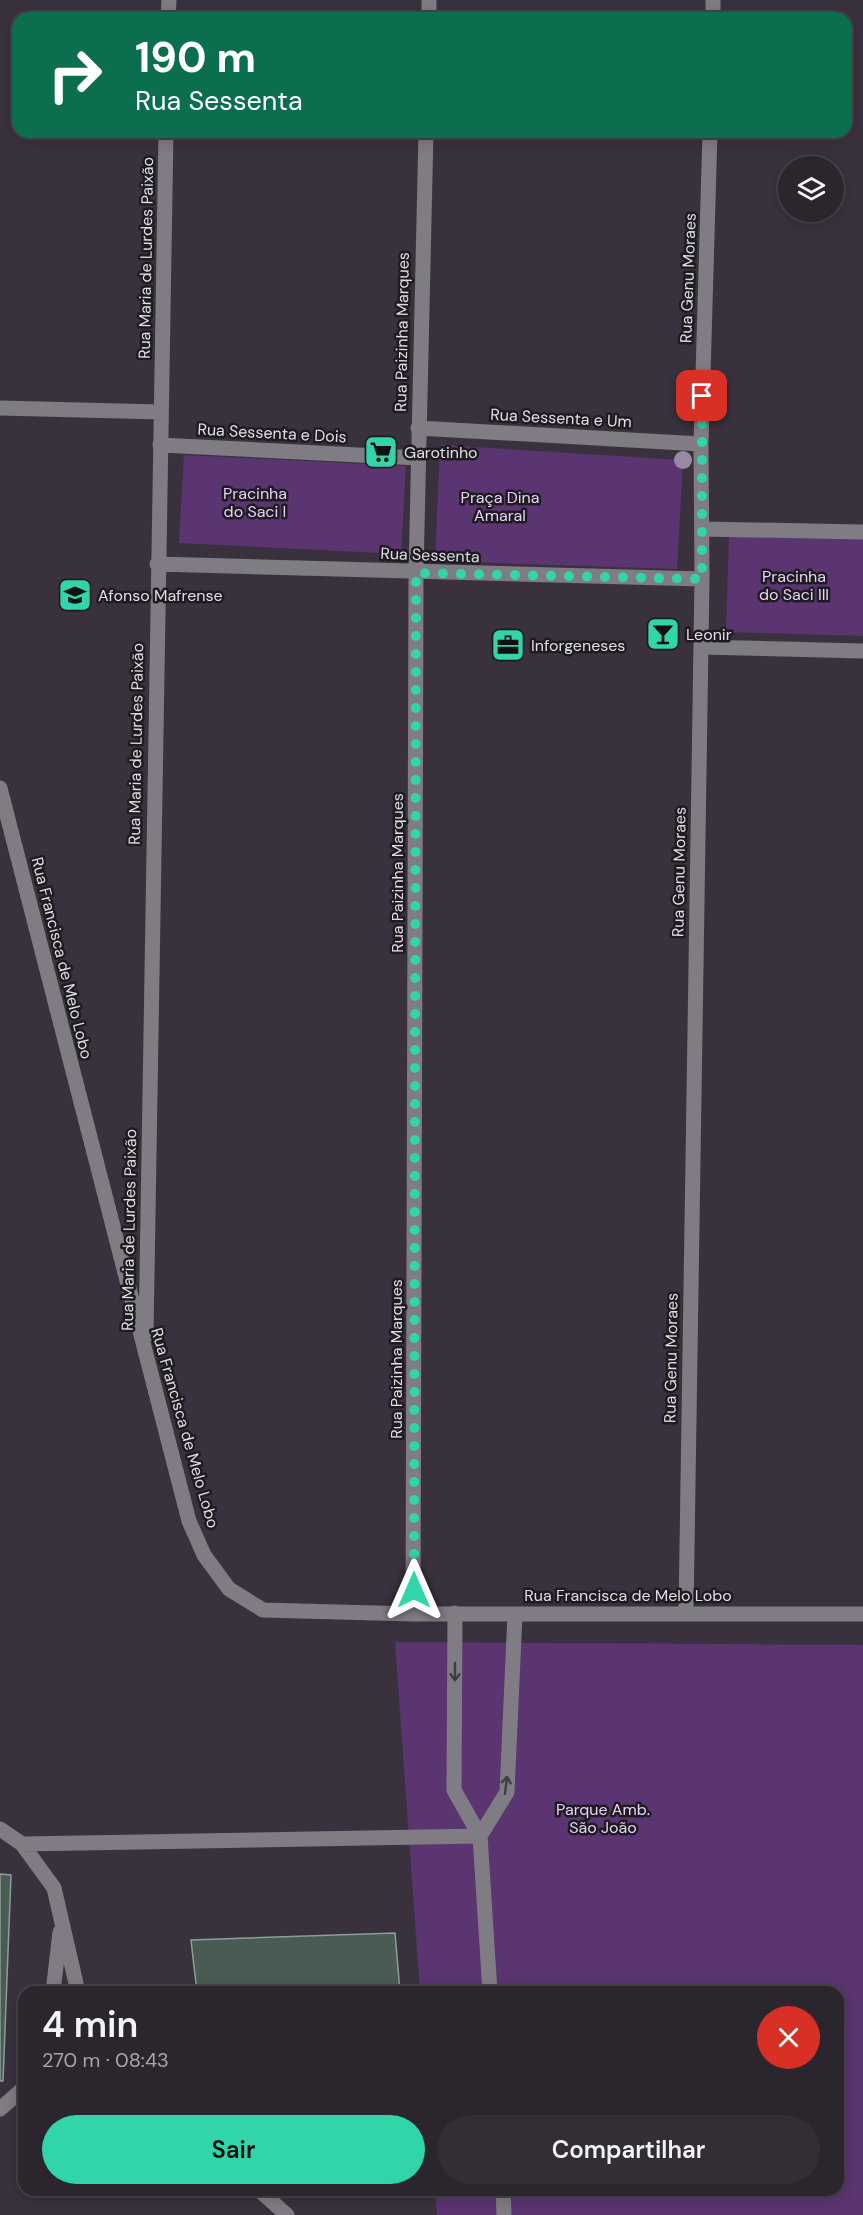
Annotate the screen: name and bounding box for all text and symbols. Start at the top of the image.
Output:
text: 190 m [135,30,256,85]
icon: right [36,36,114,114]
text: Rua Sessenta [135,83,303,118]
map controls [778,156,844,222]
button: layers [778,156,844,222]
street label: Rua Maria de Lurdes Paixão [134,157,158,359]
street label: Rua Genu Moraes [675,213,701,343]
street label: Rua Paizinha Marques [390,252,414,412]
pin [676,370,727,421]
icon: arrive [685,379,718,412]
street label: Rua Sessenta e Um [490,404,632,432]
street label: Rua Sessenta e Dois [197,419,347,447]
supermarket icon: Garotinho [363,434,399,470]
place label: Garotinho [404,442,478,463]
park label: Pracinha do Saci I [223,483,287,522]
park label: Praça Dina Amaral [461,487,539,526]
street label: Rua Sessenta [380,543,480,567]
park label: Pracinha do Saci III [759,566,829,605]
school or university icon: Afonso Mafrense [57,577,93,613]
place label: Afonso Mafrense [98,585,223,606]
bar icon: Leonir [645,616,681,652]
place label: Leonir [686,624,732,645]
office icon: Inforgeneses [490,627,526,663]
place label: Inforgeneses [531,635,625,656]
street label: Rua Maria de Lurdes Paixão [124,643,148,845]
street label: Rua Paizinha Marques [387,793,408,953]
street label: Rua Genu Moraes [667,807,691,937]
street label: Rua Francisca de Melo Lobo [27,855,97,1061]
street label: Rua Maria de Lurdes Paixão [117,1129,141,1331]
street label: Rua Paizinha Marques [386,1279,407,1439]
street label: Rua Genu Moraes [659,1293,683,1423]
street label: Rua Francisca de Melo Lobo [146,1325,224,1531]
position arrow [382,1558,446,1622]
street label: Rua Francisca de Melo Lobo [524,1585,732,1606]
one-way arrow [449,1661,461,1681]
one-way arrow [501,1776,512,1795]
park label: Parque Amb. São João [556,1799,650,1838]
text: 4 min [42,2001,138,2048]
button: close [757,2006,820,2069]
text: 270 m · 08:43 [42,2047,169,2073]
button: Sair [42,2115,425,2184]
button: Compartilhar [437,2115,820,2184]

